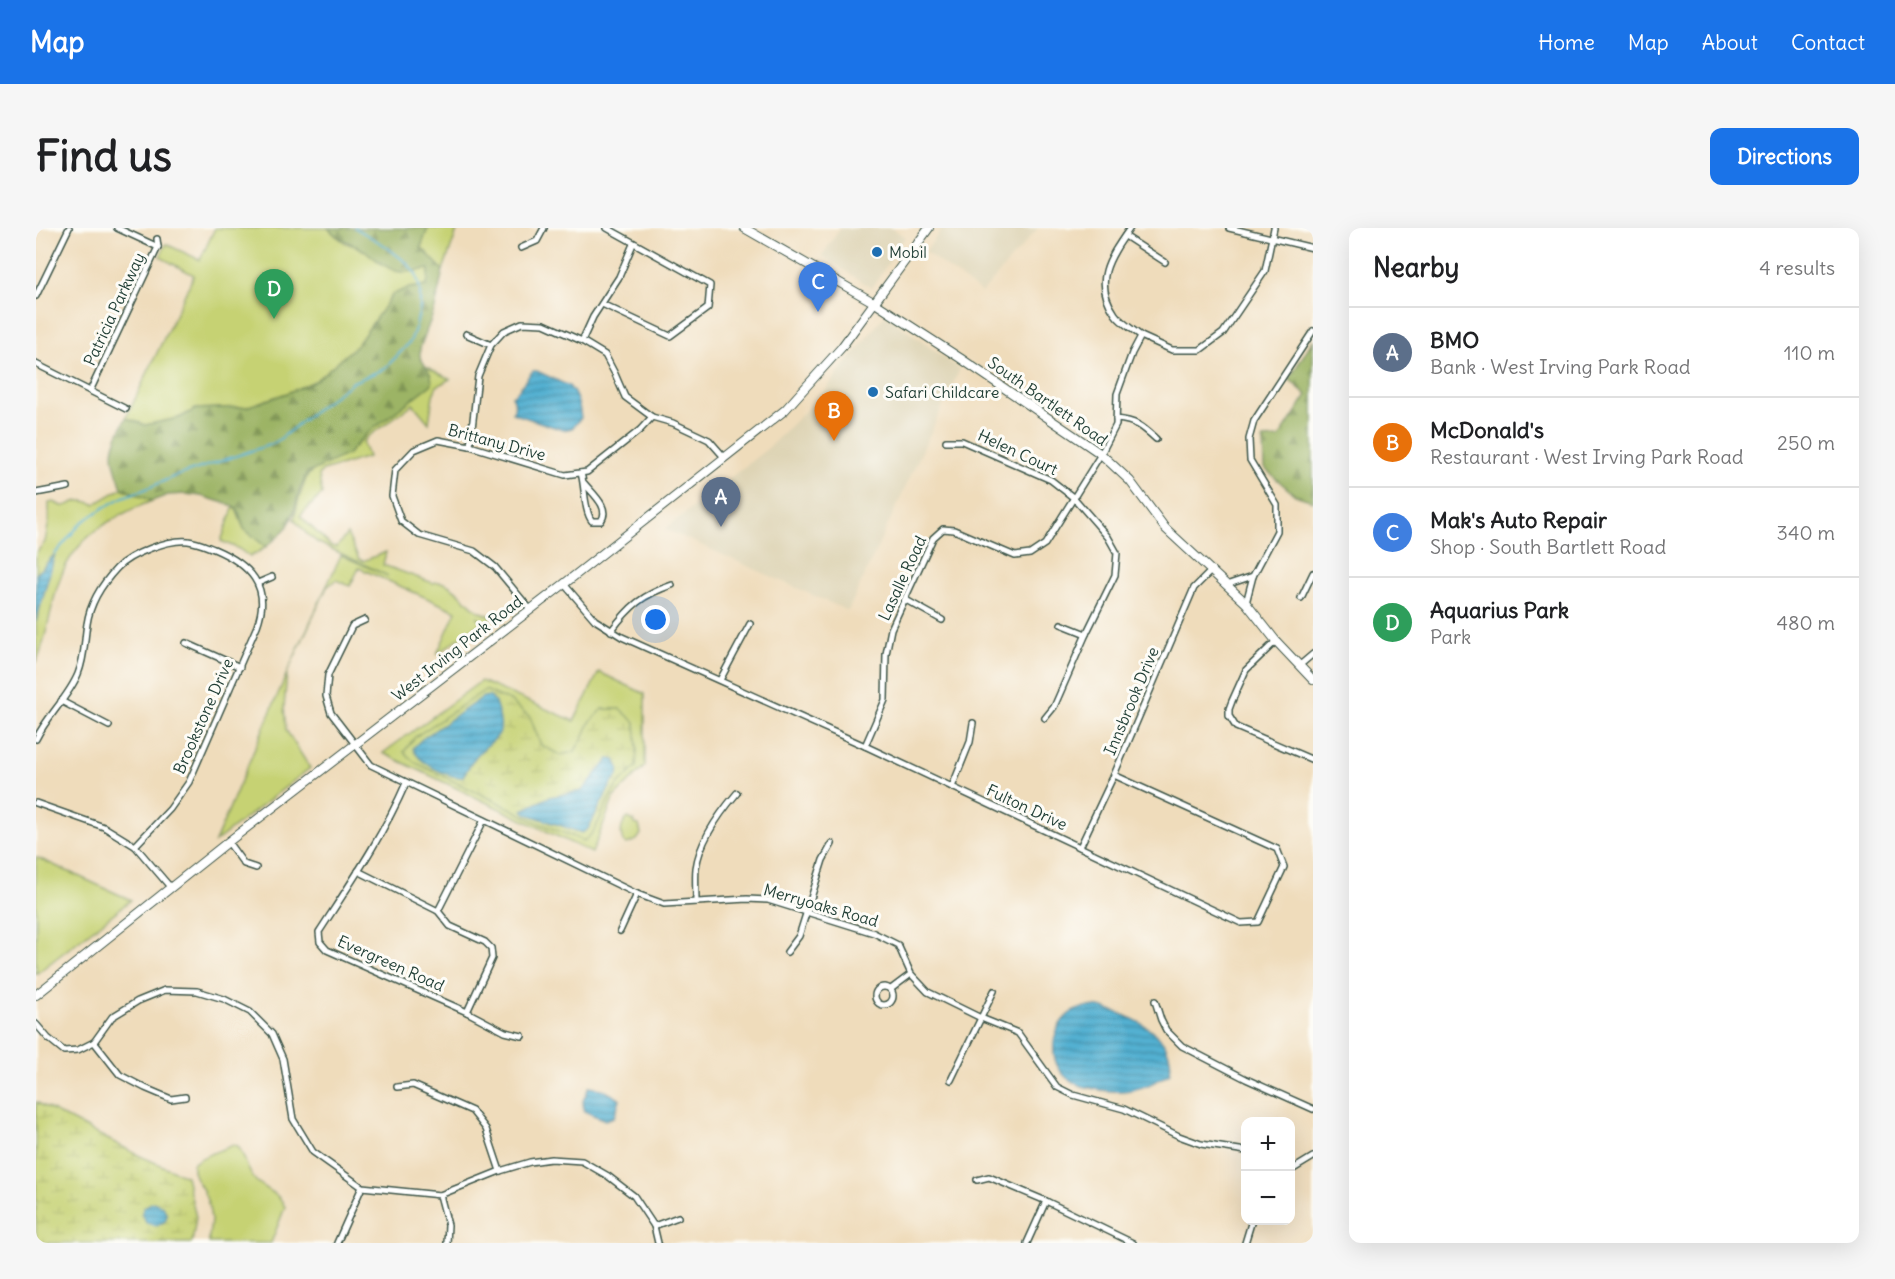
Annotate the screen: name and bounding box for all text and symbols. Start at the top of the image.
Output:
text: Map [30,24,84,60]
text: Home [1538,29,1595,56]
text: Map [1628,29,1669,56]
text: About [1702,29,1758,56]
text: Contact [1791,29,1865,56]
button: Directions [1710,128,1859,185]
text: Find us [36,130,172,182]
place label: Mobil [889,242,927,262]
marker: Mobil [870,245,884,259]
street label: Patricia Parkway [79,249,149,369]
text: Nearby [1373,251,1459,284]
text: 4 results [1759,255,1835,280]
pin: C [798,262,838,312]
pin: D [254,270,294,319]
text: BMO [1430,326,1479,354]
text: A [1386,340,1399,365]
text: 110 m [1784,340,1835,365]
street label: South Bartlett Road [984,352,1112,450]
text: Bank · West Irving Park Road [1430,354,1690,379]
place label: Safari Childcare [885,382,999,402]
marker: Safari Childcare [866,385,880,399]
pin: B [814,392,854,441]
text: McDonald's [1430,416,1544,444]
street label: Brittany Drive [446,419,548,465]
street label: Helen Court [975,425,1062,479]
text: B [1386,430,1399,455]
text: 250 m [1777,430,1835,455]
text: Restaurant · West Irving Park Road [1430,444,1744,469]
pin: A [702,478,740,527]
text: Mak's Auto Repair [1430,506,1607,534]
text: C [1386,520,1399,545]
text: 340 m [1777,520,1835,545]
street label: Lasalle Road [874,532,930,624]
text: Shop · South Bartlett Road [1430,534,1666,559]
street label: West Irving Park Road [388,591,526,705]
text: Aquarius Park [1430,596,1569,624]
your location [641,605,670,634]
text: D [1385,610,1400,635]
text: 480 m [1776,610,1835,635]
text: Park [1430,624,1471,649]
street label: Innsbrook Drive [1099,644,1163,758]
street label: Brookstone Drive [169,655,237,777]
street label: Fulton Drive [983,780,1071,834]
street label: Merryoaks Road [761,879,881,931]
street label: Evergreen Road [335,931,447,995]
map controls [1241,1117,1295,1225]
button: + [1241,1117,1295,1171]
button: − [1241,1171,1295,1225]

